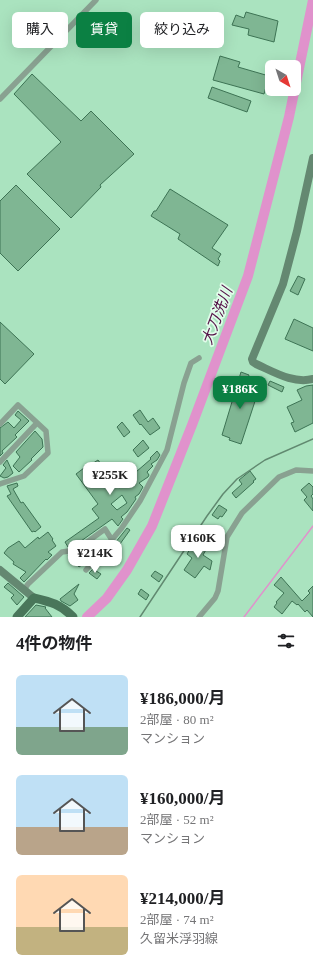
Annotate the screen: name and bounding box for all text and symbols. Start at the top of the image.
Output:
chip: 購入 [12,12,68,48]
chip: 賃貸 [76,12,132,48]
chip: 絞り込み [140,12,224,48]
north arrow [265,60,301,96]
map controls [265,60,301,96]
water label: 大刀洗川 [199,283,236,347]
pin: ¥186K [212,376,268,410]
text: ¥186K [222,381,258,396]
pin: ¥255K [82,462,138,496]
text: ¥255K [92,467,128,482]
pin: ¥160K [170,525,226,559]
text: ¥160K [180,530,216,545]
pin: ¥214K [67,540,123,574]
text: ¥214K [77,545,113,560]
icon: filters [275,630,297,652]
text: 4件の物件 [16,634,93,653]
text: ¥186,000/月 [140,689,225,708]
icon: home [48,691,96,739]
text: 2部屋 · 80 m² [140,712,214,727]
text: マンション [140,731,205,746]
text: ¥160,000/月 [140,789,225,808]
icon: home [48,791,96,839]
text: 2部屋 · 52 m² [140,812,214,827]
text: マンション [140,831,205,846]
text: ¥214,000/月 [140,889,225,908]
icon: home [48,891,96,939]
text: 2部屋 · 74 m² [140,912,214,927]
text: 久留米浮羽線 [140,931,218,946]

